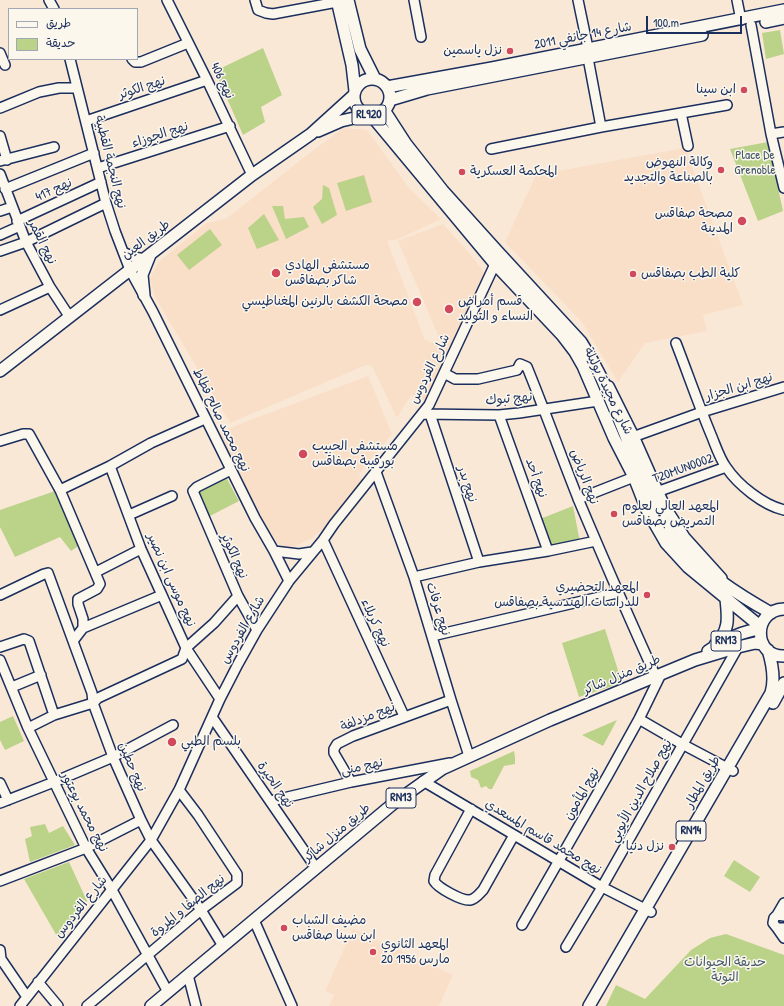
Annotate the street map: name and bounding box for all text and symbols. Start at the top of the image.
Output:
legend [8,8,138,60]
scale bar [648,8,744,34]
text: طريق [46,14,71,31]
text: 100 m [653,14,679,31]
street label: شارع 14 جانفي 2011 [533,19,633,53]
text: حديقة [46,34,75,51]
place label: نزل ياسمين [443,43,502,59]
marker: نزل ياسمين [505,46,515,56]
street label: نهج 406 [207,60,237,102]
street label: نهج الكوثر [117,73,167,103]
place label: ابن سينا [696,82,736,98]
marker: ابن سينا [739,85,749,95]
road number: RL920 [352,105,386,125]
street label: نهج النجمة القطبية [91,114,129,210]
street label: نهج الجوزاء [130,119,190,151]
park label: Place De Grenoble [734,148,776,179]
place label: وكالة النهوض بالصناعة والتجديد [624,155,713,186]
place label: المحكمة العسكرية [470,164,558,180]
marker: وكالة النهوض بالصناعة والتجديد [716,165,726,175]
marker: المحكمة العسكرية [457,167,467,177]
street label: نهج 417 [33,175,75,205]
place label: مصحة صفاقس المدينة [655,206,733,237]
marker: مصحة صفاقس المدينة [736,215,748,227]
street label: نهج القمر [24,217,60,267]
street label: طريق العين [119,217,173,263]
place label: مستشفى الهادي شاكر بصفاقس [285,258,370,289]
place label: كلية الطب بصفاقس [641,266,740,282]
marker: مستشفى الهادي شاكر بصفاقس [270,267,282,279]
marker: كلية الطب بصفاقس [628,269,638,279]
place label: مصحة الكشف بالرنين المغناطيسي [242,294,408,310]
place label: قسم أمراض النساء و التوليد [458,294,533,325]
marker: مصحة الكشف بالرنين المغناطيسي [411,296,423,308]
marker: قسم أمراض النساء و التوليد [443,303,455,315]
street label: شارع الفردوس [406,332,454,406]
street label: شارع مجيدة بوليلة [580,345,636,437]
street label: نهج محمد صالح قطاط [189,365,253,475]
street label: نهج ابن الجزار [703,369,775,405]
street label: نهج تبوك [485,389,533,409]
place label: مستشفى الحبيب بورقيبة بصفاقس [312,439,398,470]
street label: نهج الرياض [566,447,602,507]
marker: مستشفى الحبيب بورقيبة بصفاقس [297,448,309,460]
street label: T20MUN0002 [651,451,715,487]
street label: نهج أحد [522,456,550,500]
street label: نهج بدر [454,464,480,504]
place label: المعهد العالي لعلوم التمريض بصفاقس [622,499,719,530]
marker: المعهد العالي لعلوم التمريض بصفاقس [609,509,619,519]
street label: نهج موسى ابن نصير [143,531,199,629]
street label: نهج الكوثر [217,531,251,581]
street label: نهج عرفات [422,580,454,638]
place label: المعهد التحضيري للدراسات الهندسية بصفاقس [494,580,639,611]
marker: المعهد التحضيري للدراسات الهندسية بصفاقس [642,590,652,600]
street label: شارع الفردوس [217,593,269,667]
street label: نهج كربلاء [357,596,393,650]
road number: RN13 [711,631,741,651]
street label: طريق منزل شاكر [581,652,663,698]
street label: نهج مزدلفة [338,699,398,735]
place label: بلسم الطبي [181,734,241,750]
marker: بلسم الطبي [166,736,178,748]
street label: نهج صلاح الدين الأيوبي [606,737,676,845]
street label: نهج حطين [115,740,149,794]
street label: طريق المطار [682,753,724,811]
street label: نهج منى [339,755,385,779]
street label: نهج الحيرة [253,759,297,811]
street label: نهج المأمون [561,765,603,823]
street label: نهج محمد بوعتور [57,769,111,855]
road number: RN13 [386,788,416,808]
street label: نهج محمد قاسم المسعدي [482,796,604,878]
street label: طريق منزل شاكر [300,800,374,866]
road number: RN14 [676,821,706,841]
place label: نزل دنيا [626,839,664,855]
marker: نزل دنيا [667,842,677,852]
street label: نهج الصفا و المروة [148,871,228,941]
street label: شارع الفردوس [51,873,111,941]
place label: مضيف الشباب ابن سينا صفاقس [292,913,376,944]
marker: مضيف الشباب ابن سينا صفاقس [279,923,289,933]
place label: المعهد الثانوي 20 مارس 1956 [381,937,450,968]
marker: المعهد الثانوي 20 مارس 1956 [368,947,378,957]
park label: حديقة الحيوانات التوتة [684,955,766,986]

